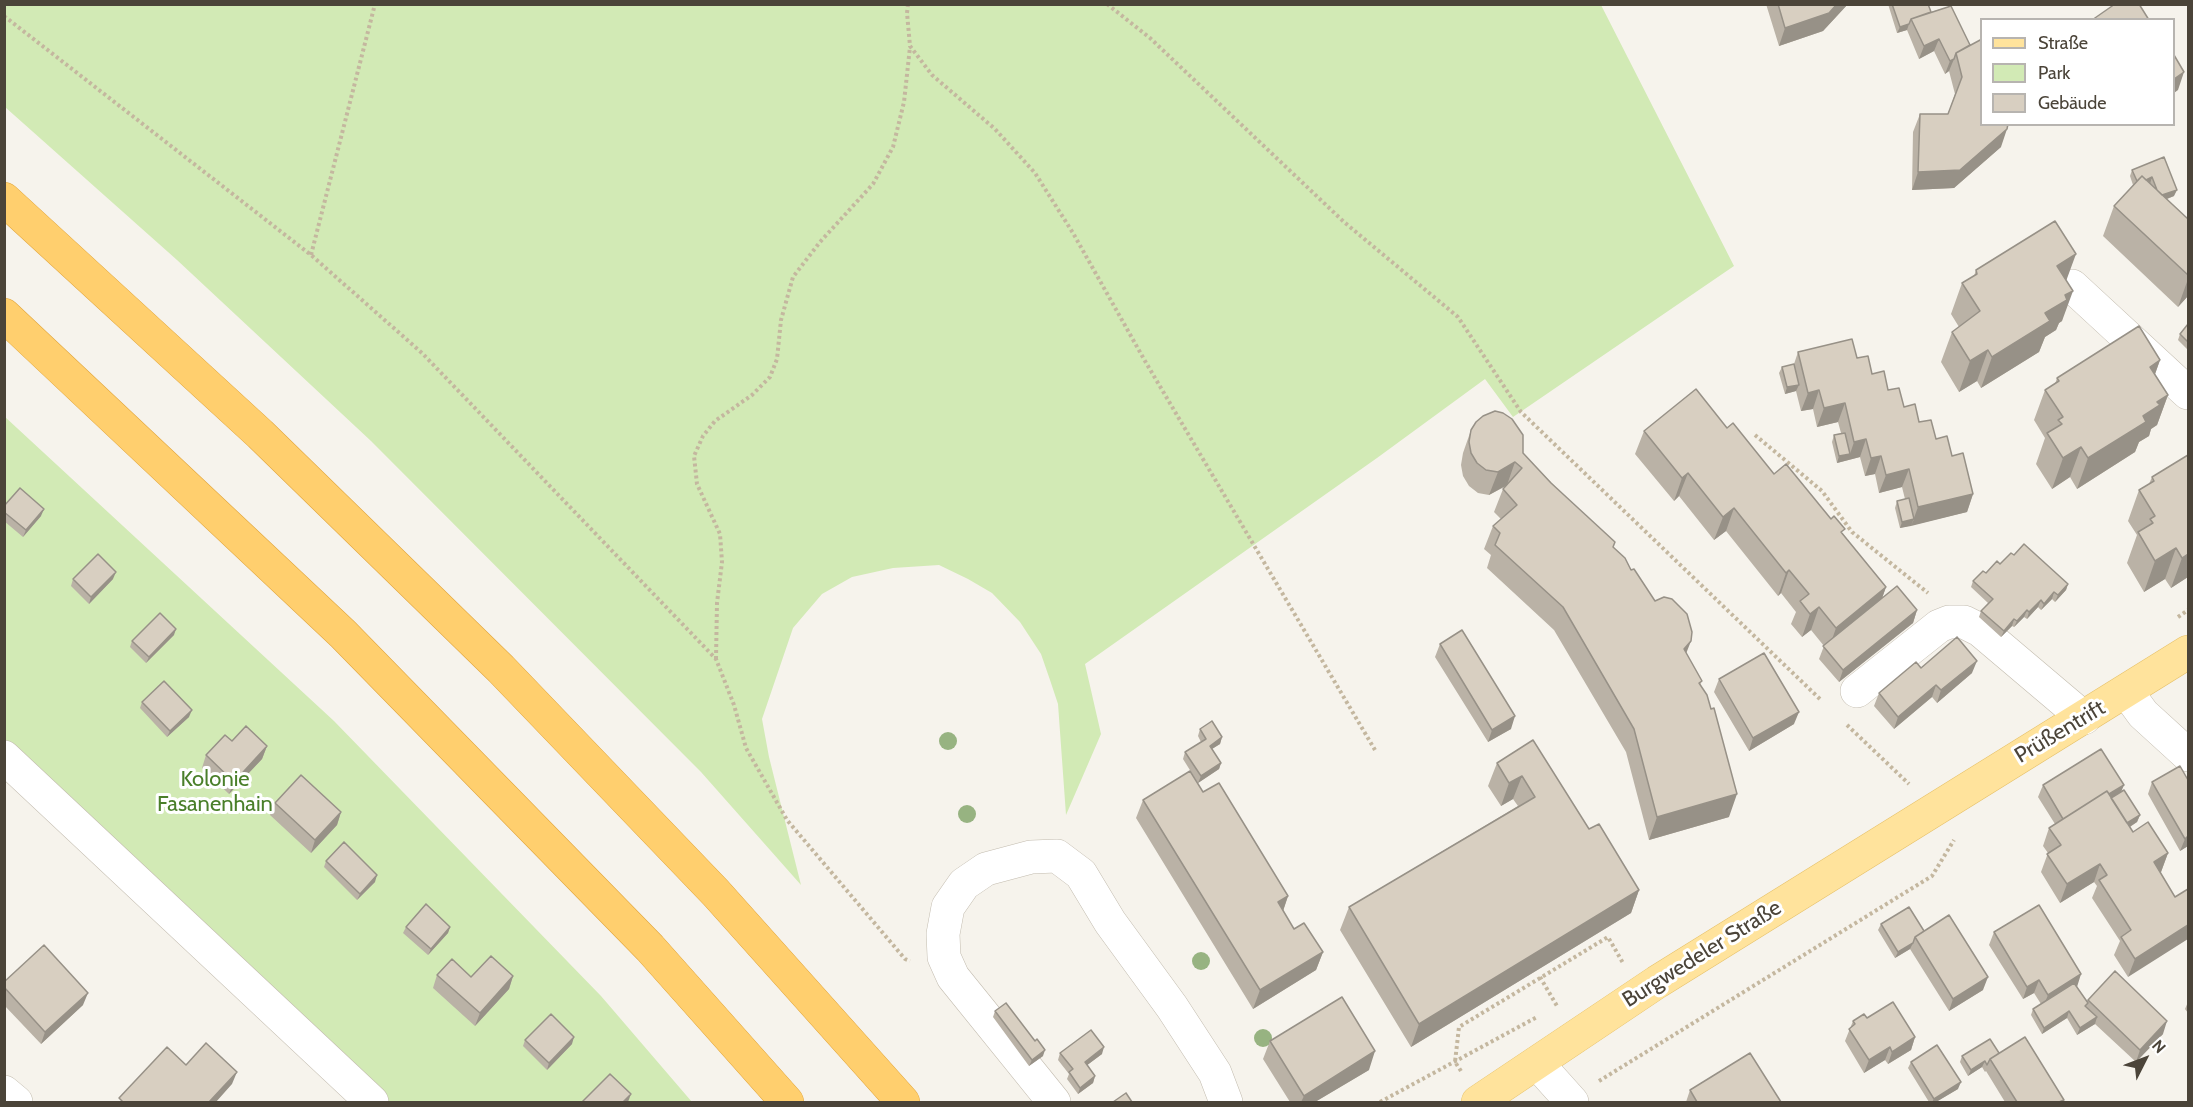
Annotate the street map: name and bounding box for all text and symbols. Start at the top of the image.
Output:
legend [1980,18,2175,126]
text: Straße [2038,32,2088,54]
text: Park [2038,62,2070,84]
text: Gebäude [2038,92,2107,114]
street label: Prüßentrift [2010,695,2110,769]
park label: Kolonie Fasanenhain [157,767,273,818]
street label: Burgwedeler Straße [1618,895,1786,1013]
north arrow [2115,1029,2175,1089]
text: N [2148,1036,2170,1057]

